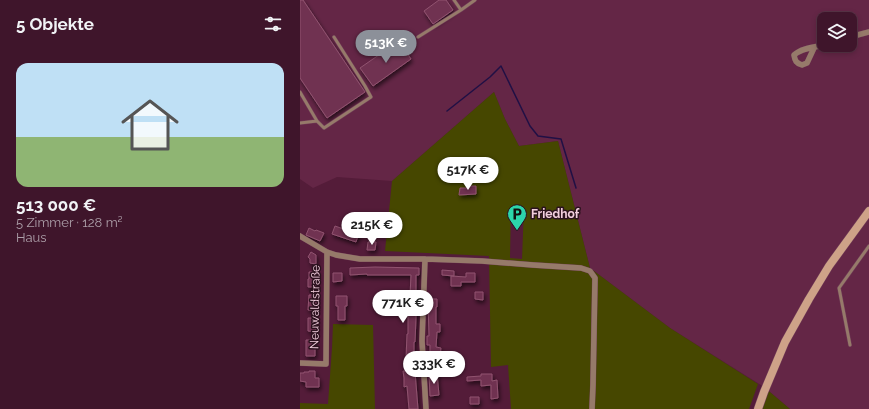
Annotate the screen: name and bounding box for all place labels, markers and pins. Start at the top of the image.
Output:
pin: 513K € [353,30,419,64]
pin: 517K € [435,157,501,191]
parking icon: Friedhof [506,203,528,231]
place label: Friedhof [531,207,580,221]
pin: 215K € [339,212,405,246]
pin: 771K € [370,290,436,324]
pin: 333K € [401,351,467,385]

